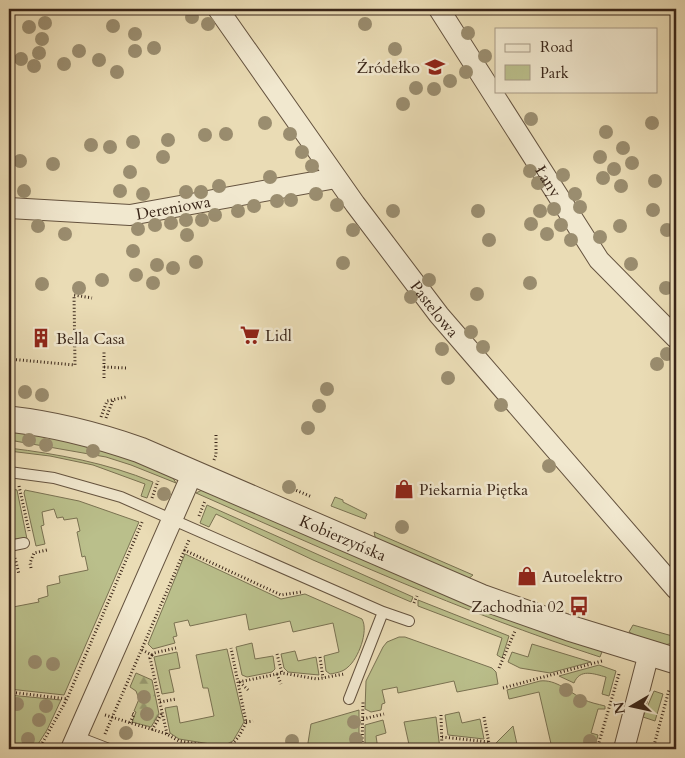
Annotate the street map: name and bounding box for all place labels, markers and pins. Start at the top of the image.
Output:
school or university icon: Źródełko [424,56,446,78]
place label: Źródełko [357,57,420,79]
supermarket icon: Lidl [239,324,261,346]
place label: Lidl [265,325,292,347]
building icon: Bella Casa [30,327,52,349]
place label: Bella Casa [56,328,125,350]
shop icon: Piekarnia Piętka [393,478,415,500]
place label: Piekarnia Piętka [419,479,528,501]
shop icon: Autoelektro [516,565,538,587]
place label: Autoelektro [542,566,623,588]
bus stop icon: Zachodnia 02 [568,595,590,617]
place label: Zachodnia 02 [471,596,564,618]

